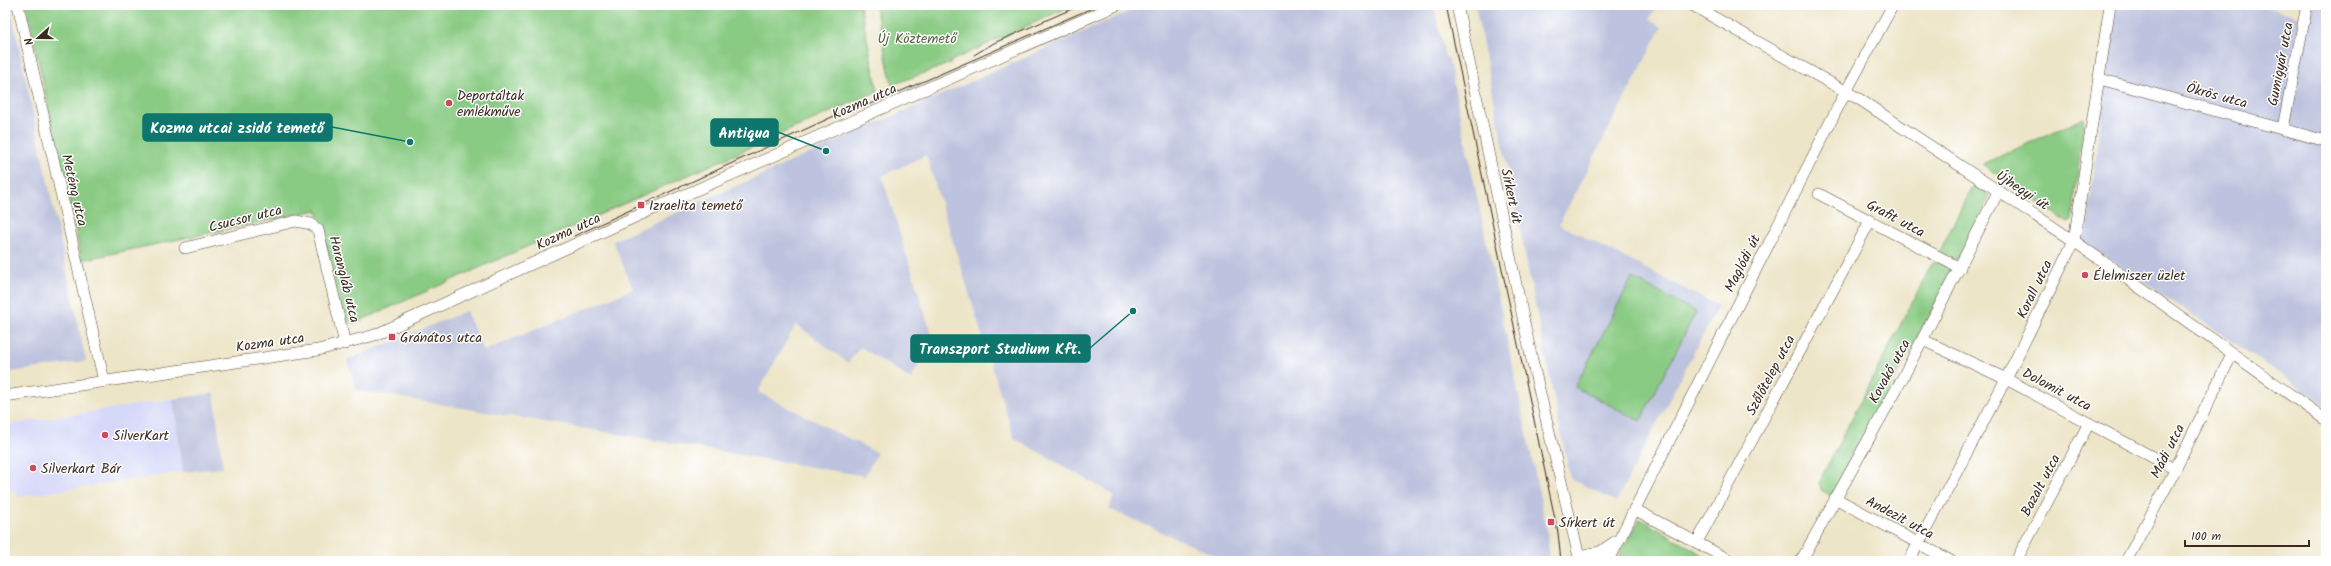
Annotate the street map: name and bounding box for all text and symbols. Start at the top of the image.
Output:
north arrow [18,18,58,58]
street label: Gumigyár utca [2262,20,2300,108]
park label: Új Köztemető [877,28,958,50]
text: N [20,35,39,48]
street label: Ökrös utca [2184,77,2250,115]
street label: Kozma utca [828,78,900,126]
place label: Deportáltak emlékműve [457,85,524,123]
marker: Deportáltak emlékműve [444,98,454,108]
callout: Kozma utcai zsidó temető [143,114,332,141]
text: Kozma utcai zsidó temető [150,117,326,141]
callout: Antiqua [711,119,778,146]
text: Antiqua [718,122,770,146]
street label: Meténg utca [55,152,93,229]
street label: Újhegyi út [1991,165,2054,217]
street label: Sírkert út [1494,167,1528,226]
street label: Grafit utca [1862,194,1929,243]
place label: Izraelita temető [649,195,744,217]
street label: Csucsor utca [206,199,284,239]
marker: Izraelita temető [636,200,646,210]
street label: Kozma utca [532,207,604,256]
street label: Maglódi út [1719,230,1767,296]
street label: Harangláb utca [323,233,365,325]
street label: Korall utca [2011,256,2059,323]
place label: Élelmiszer üzlet [2093,265,2186,287]
marker: Élelmiszer üzlet [2080,270,2090,280]
street label: Kozma utca [234,327,306,359]
place label: Gránátos utca [400,327,482,349]
street label: Szőlőtelep utca [1740,331,1801,420]
marker: Gránátos utca [387,332,397,342]
callout: Transzport Studium Kft. [911,335,1090,362]
street label: Kovakő utca [1863,335,1917,408]
text: Transzport Studium Kft. [919,338,1081,362]
street label: Dolomit utca [2018,362,2095,417]
street label: Mádi utca [2145,420,2191,483]
place label: SilverKart [113,425,170,447]
marker: SilverKart [100,430,110,440]
street label: Bazalt utca [2015,450,2066,520]
place label: Silverkart Bár [41,458,122,480]
marker: Silverkart Bár [28,463,38,473]
street label: Andezit utca [1861,491,1938,545]
place label: Sírkert út [1559,512,1616,534]
marker: Sírkert út [1546,517,1556,527]
scale bar [2185,522,2309,548]
text: 100 m [2191,527,2222,546]

